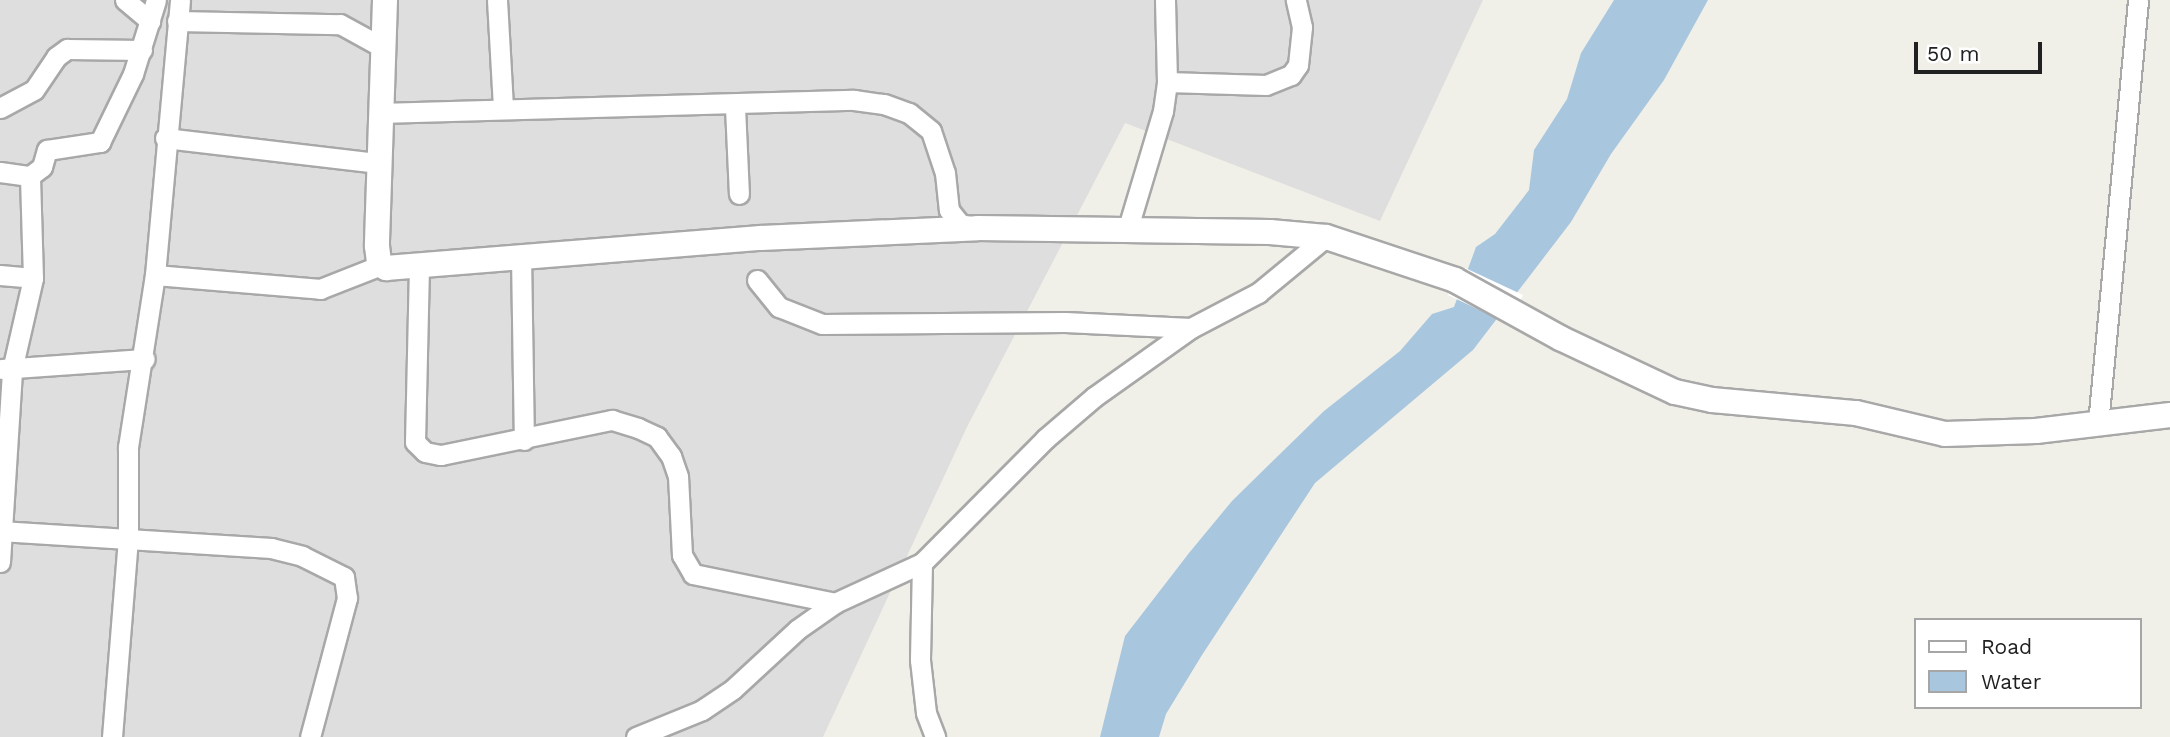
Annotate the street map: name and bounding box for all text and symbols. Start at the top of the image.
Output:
scale bar [1918,28,2046,72]
text: 50 m [1927,41,1979,66]
legend [1914,618,2142,709]
text: Road [1981,634,2032,659]
text: Water [1981,669,2041,694]

